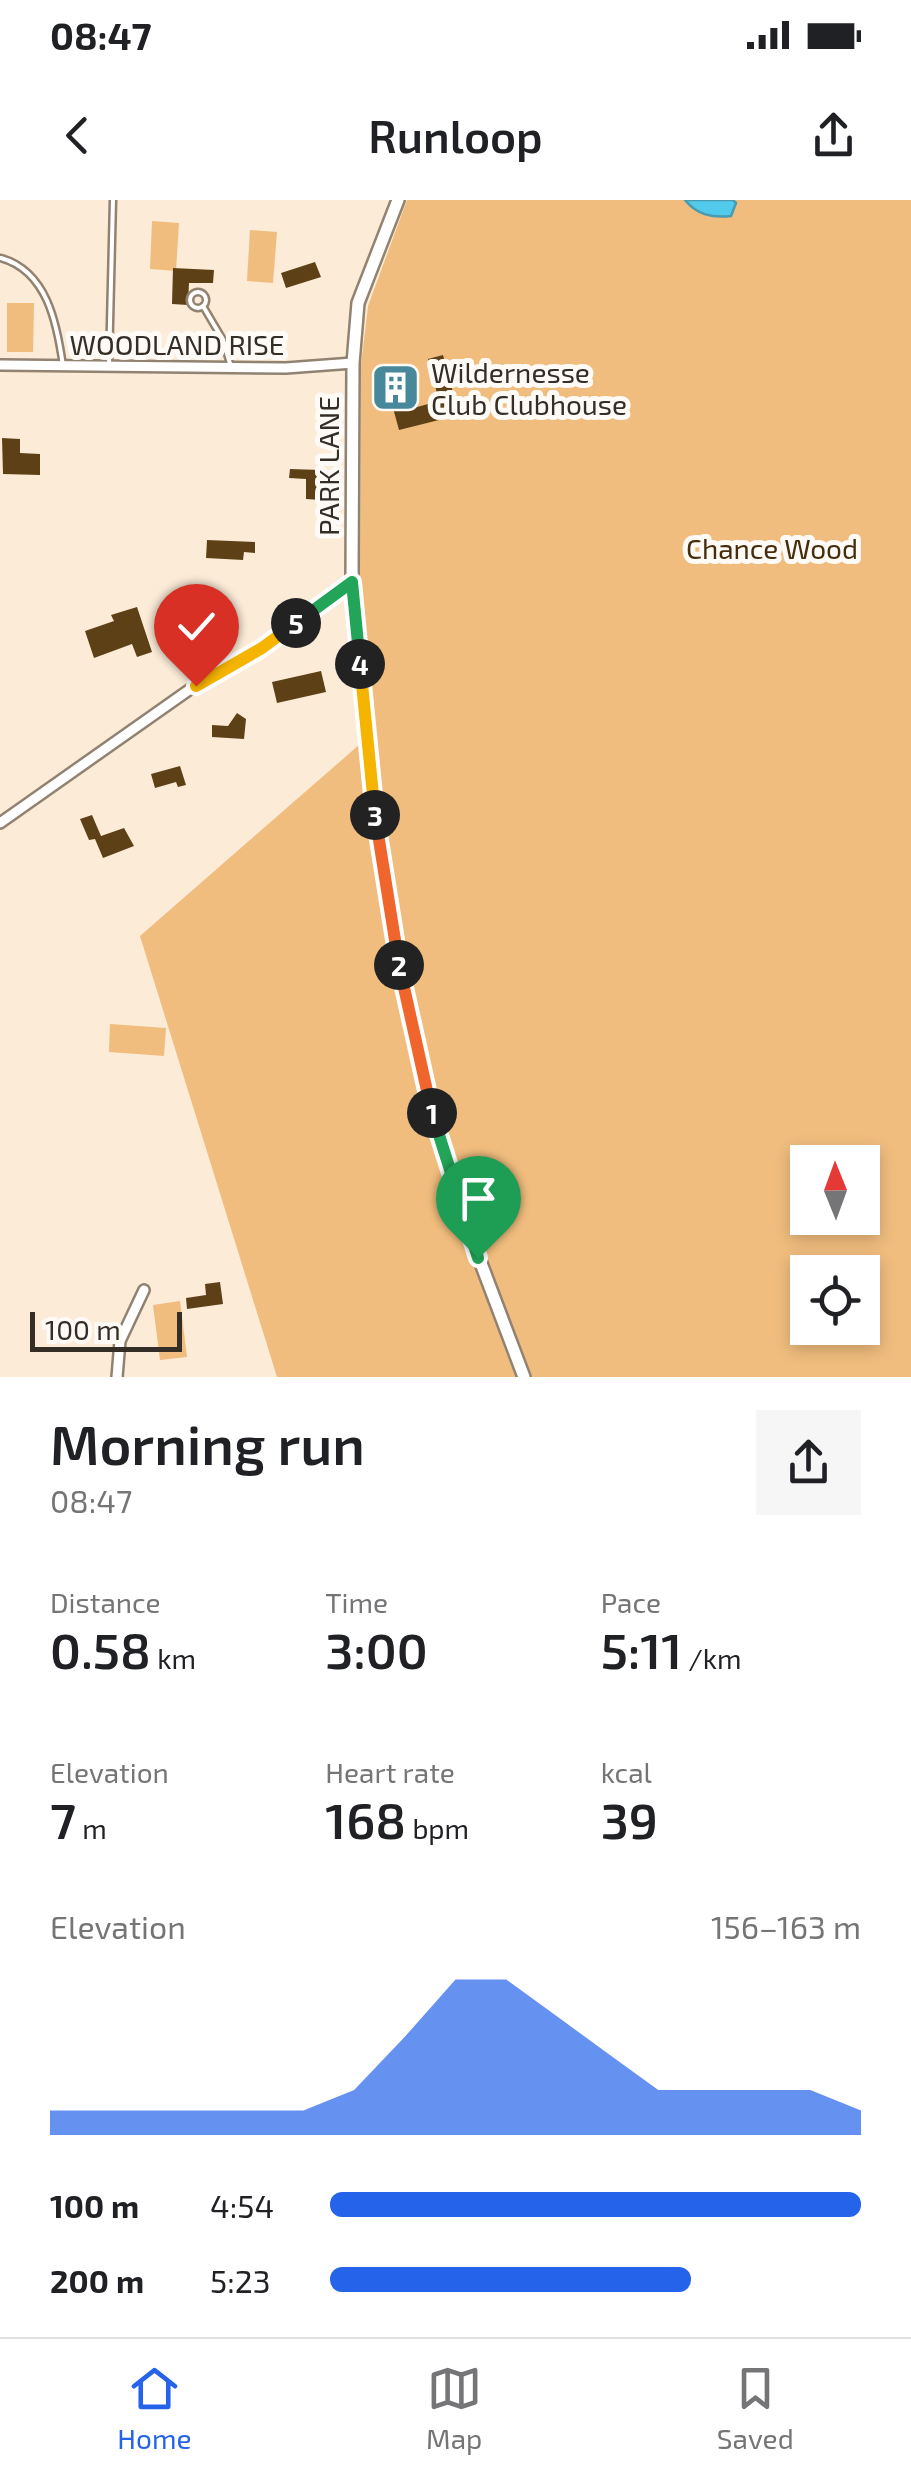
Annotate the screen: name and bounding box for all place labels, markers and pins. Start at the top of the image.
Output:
place label: Wildernesse Club Clubhouse [431,355,627,421]
building icon: Wildernesse Club Clubhouse [370,362,422,414]
pin [154,584,239,687]
pin: 5 [271,598,321,648]
pin: 4 [335,639,385,689]
pin: 3 [350,790,400,840]
pin: 2 [374,940,424,990]
pin: 1 [407,1088,457,1138]
pin [436,1156,521,1259]

